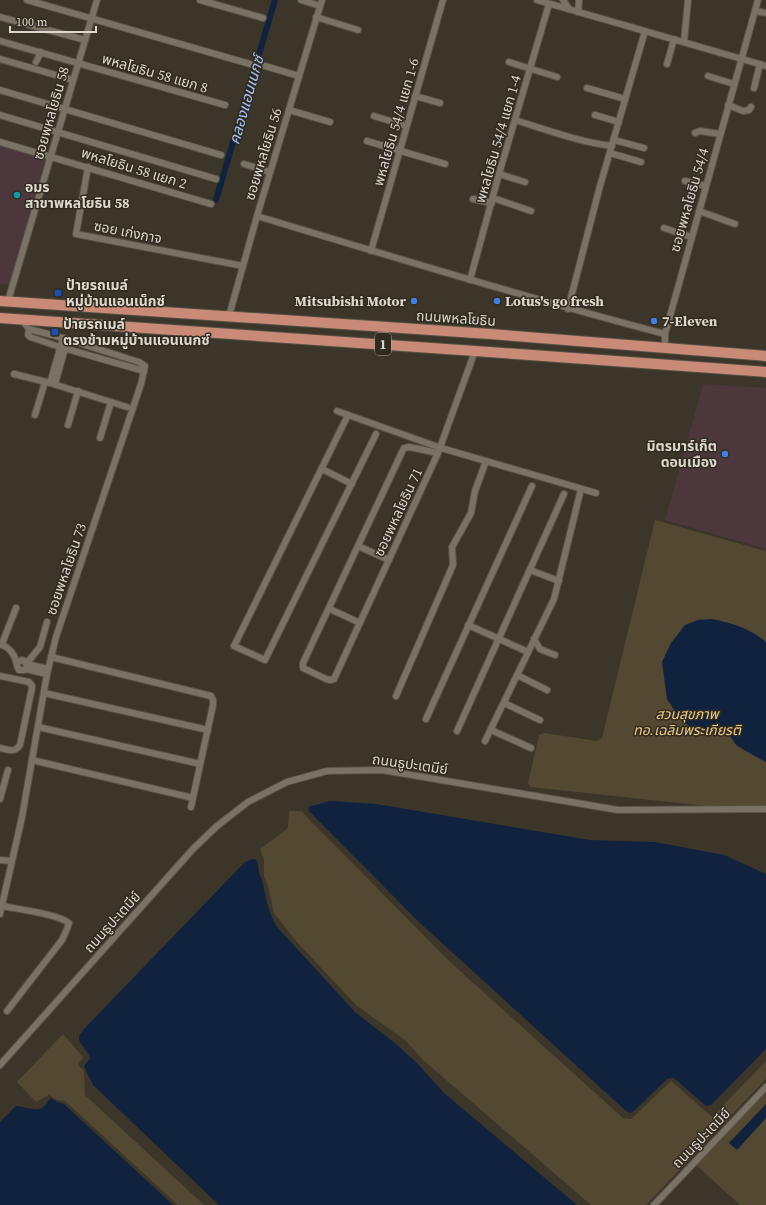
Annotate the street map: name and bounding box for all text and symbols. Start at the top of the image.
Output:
scale bar [10,8,96,34]
text: 100 m [16,14,48,30]
street label: พหลโยธิน 58 แยก 8 [100,48,210,98]
water label: คลองแอนเนกซ์ [223,50,270,147]
street label: พหลโยธิน 54/4 แยก 1-6 [368,56,424,188]
street label: ซอยพหลโยธิน 58 [28,64,74,162]
street label: พหลโยธิน 54/4 แยก 1-4 [470,73,526,205]
street label: ซอยพหลโยธิน 56 [239,105,287,203]
street label: พหลโยธิน 58 แยก 2 [79,142,189,194]
street label: ซอยพหลโยธิน 54/4 [665,146,713,254]
place label: อมร สาขาพหลโยธิน 58 [25,177,130,213]
marker: อมร สาขาพหลโยธิน 58 [12,190,22,200]
street label: ซอย เก่งกาจ [92,216,164,248]
place label: ป้ายรถเมล์ หมู่บ้านแอนเน็กซ์ [66,275,165,311]
marker: ป้ายรถเมล์ หมู่บ้านแอนเน็กซ์ [53,288,63,298]
place label: Mitsubishi Motor [295,291,406,311]
place label: Lotus's go fresh [505,291,604,311]
marker: Mitsubishi Motor [409,296,419,306]
marker: Lotus's go fresh [492,296,502,306]
street label: ถนนพหลโยธิน [415,305,497,331]
place label: 7-Eleven [662,311,718,331]
place label: ป้ายรถเมล์ ตรงข้ามหมู่บ้านแอนเนกซ์ [63,314,210,350]
marker: 7-Eleven [649,316,659,326]
marker: ป้ายรถเมล์ ตรงข้ามหมู่บ้านแอนเนกซ์ [50,327,60,337]
road number: 1 [375,333,391,355]
place label: มิตรมาร์เก็ต ดอนเมือง [646,436,717,472]
marker: มิตรมาร์เก็ต ดอนเมือง [720,449,730,459]
street label: ซอยพหลโยธิน 71 [369,464,427,560]
street label: ซอยพหลโยธิน 73 [41,520,91,618]
park label: สวนสุขภาพ ทอ.เฉลิมพระเกียรติ [633,704,743,740]
street label: ถนนธูปะเตมีย์ [371,749,449,779]
street label: ถนนธูปะเตมีย์ [79,887,145,957]
street label: ถนนธูปะเตมีย์ [667,1104,735,1172]

